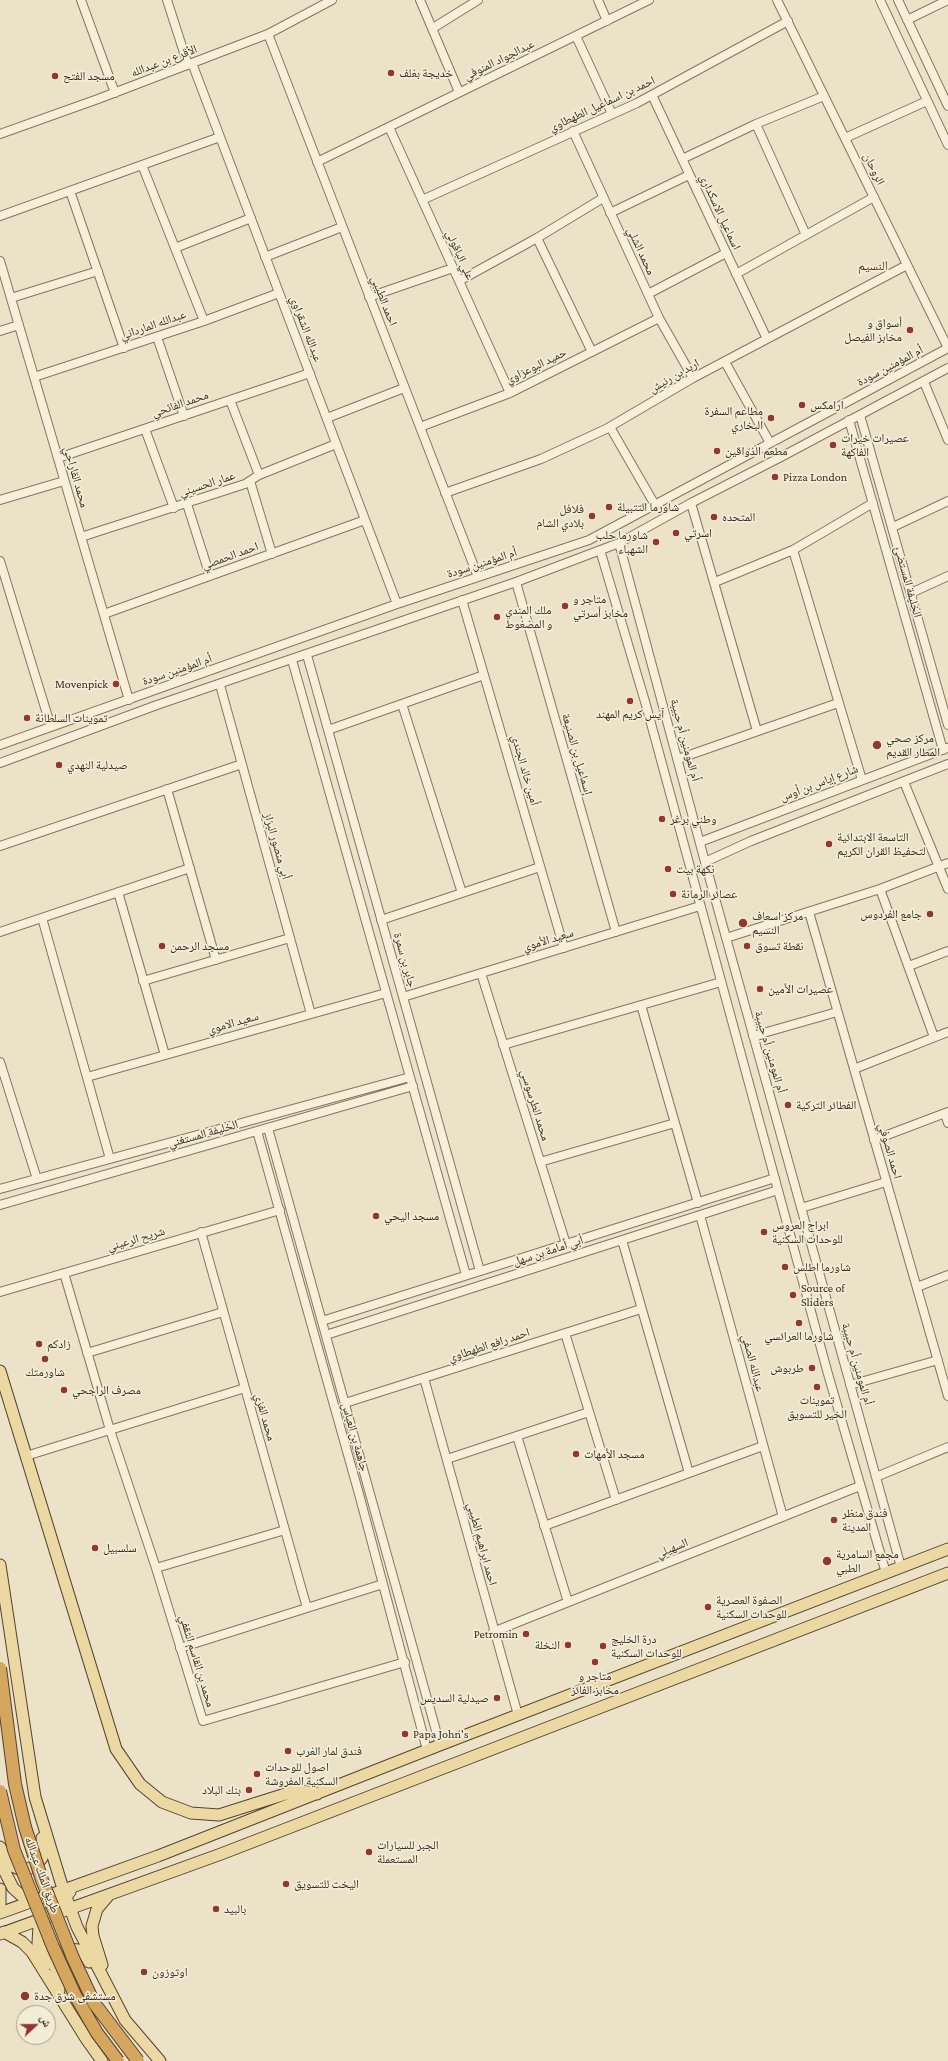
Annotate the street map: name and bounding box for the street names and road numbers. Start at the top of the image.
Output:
street label: عبدالجواد المنوفي [461,37,537,83]
street label: الأقرع بن عبدالله [129,42,199,80]
street label: احمد بن اسماعيل الطهطاوي [547,73,657,135]
street label: الروحان [860,151,888,187]
street label: اسماعيل الاسكداري [696,172,744,252]
street label: محمد الشلي [624,225,658,277]
street label: علي الباقولي [443,228,477,282]
street label: احمد الطيبي [368,274,400,328]
street label: عبدالله الشقراوي [287,294,325,364]
street label: عبدالله المارداني [118,307,188,343]
street label: أم المؤمنين سودة [854,343,926,389]
street label: حميد البوعزاوي [503,345,569,387]
street label: اربد بن رنيش [646,356,702,396]
street label: محمد الفائحي [150,388,210,420]
street label: محمد القاراحي [60,445,92,509]
street label: عمار الحسيني [177,468,237,500]
street label: احمد الحمصي [200,539,260,573]
street label: أم المؤمنين سودة [445,545,519,581]
street label: الخليفة المستضئ [891,545,925,619]
street label: أم المؤمنين سودة [140,651,214,689]
street label: أم المومنين أم حبيبة [667,697,703,783]
street label: إسماعيل بن الصنيعة [559,712,595,796]
street label: أمين خالد الجندي [508,733,542,807]
street label: شارع إياس بن أوس [778,761,860,805]
street label: أبي منصور البزاز [261,811,293,881]
street label: سعيد الأموي [521,925,575,955]
street label: جابر بن سمرة [390,931,420,989]
street label: سعيد الاموي [206,1009,260,1037]
street label: أم المومنين أم حبيبة [751,1009,789,1095]
street label: محمد الطرسوسي [517,1068,553,1142]
street label: الخليفة المستغني [166,1117,240,1151]
street label: احمد الصوفي [875,1122,905,1180]
street label: شريح الرعيني [105,1224,167,1254]
street label: أبي أمامة بن سهل [511,1233,585,1269]
street label: أم المومنين أم حبيبة [838,1321,876,1407]
street label: احمد رافع الطهطاوي [446,1325,532,1365]
street label: عبدالله الصفي [738,1333,768,1393]
street label: محمد الفزي [251,1392,279,1442]
street label: جاهمة بن العباس [338,1401,372,1473]
street label: احمد ابراهيم الطيبي [464,1501,500,1587]
street label: السهيلي [654,1535,690,1561]
street label: محمد بن القاسم الثقفي [176,1613,218,1709]
street label: طريق الملك عبدالله [22,1835,62,1915]

